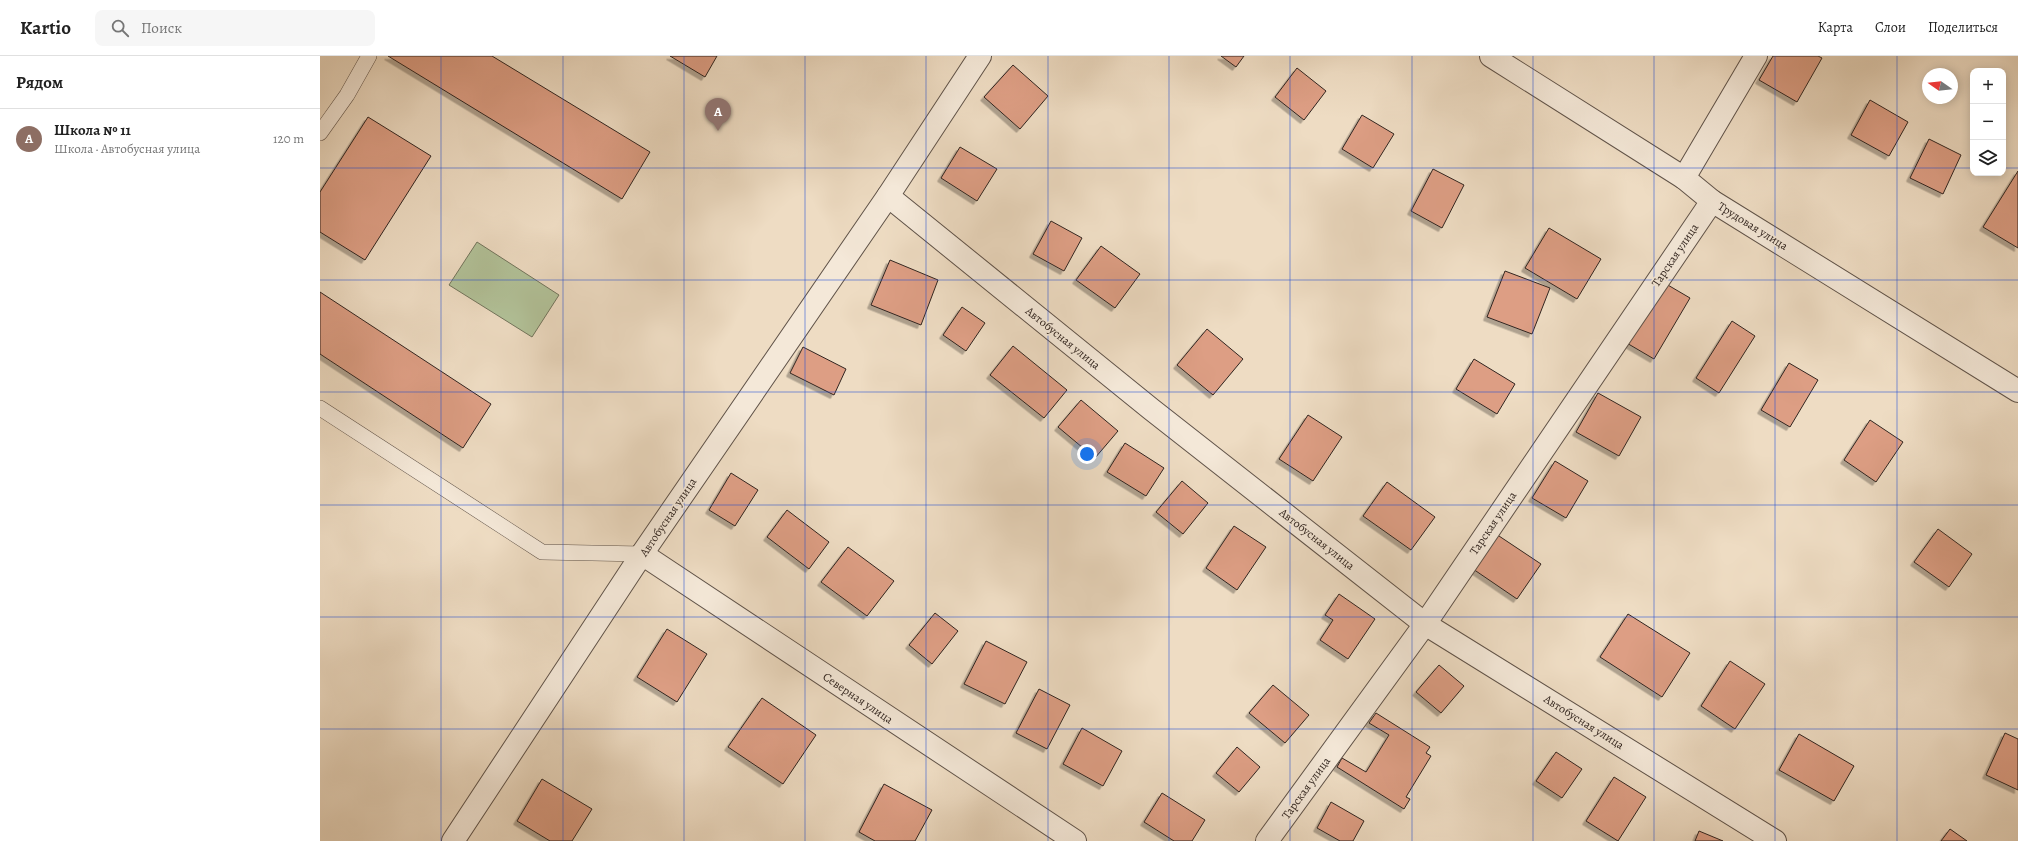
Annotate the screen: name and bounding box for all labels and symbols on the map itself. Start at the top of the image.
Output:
north arrow [1922,68,1958,104]
pin: A [705,98,731,131]
street label: Трудовая улица [1715,198,1791,254]
street label: Тарская улица [1648,220,1702,290]
street label: Автобусная улица [1022,302,1104,373]
your location [1077,444,1097,464]
street label: Автобусная улица [635,474,701,560]
street label: Тарская улица [1466,488,1520,558]
street label: Автобусная улица [1275,504,1358,574]
street label: Северная улица [820,669,897,728]
street label: Автобусная улица [1540,690,1628,753]
street label: Тарская улица [1278,753,1334,822]

